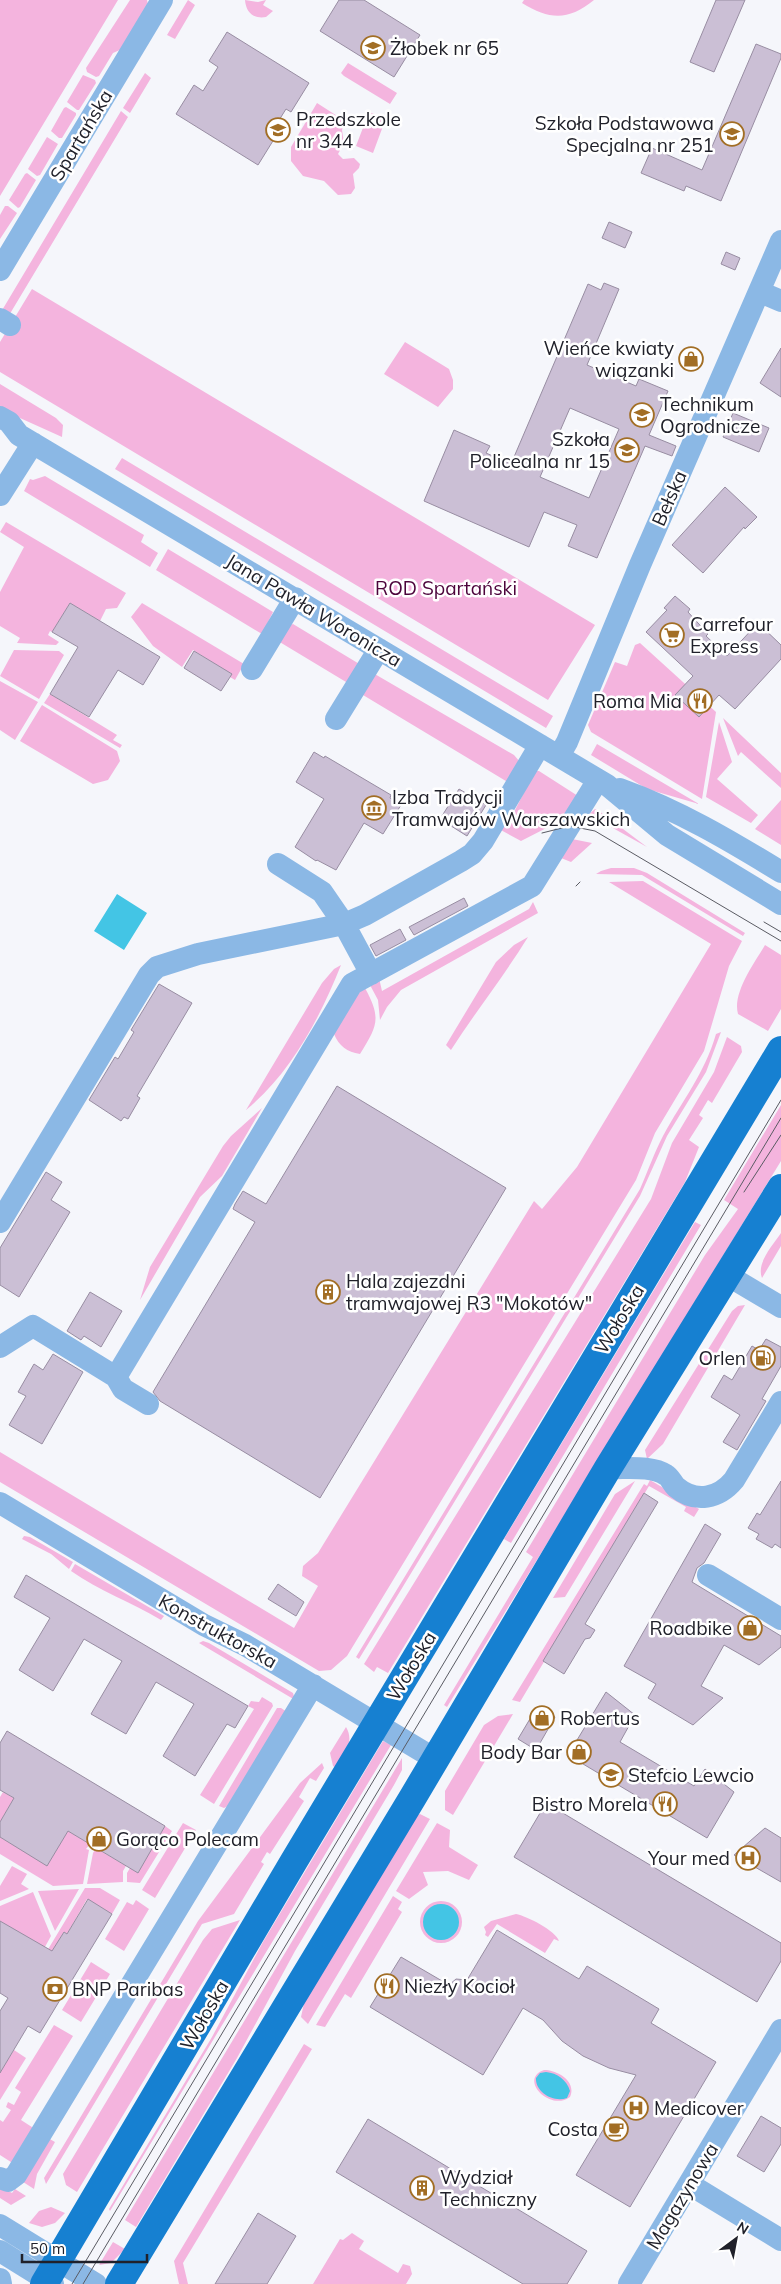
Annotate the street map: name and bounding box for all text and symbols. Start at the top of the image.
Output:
school or university icon: Żłobek nr 65 [360,35,386,61]
place label: Żłobek nr 65 [390,36,499,60]
street label: Spartańska [45,85,117,185]
place label: Przedszkole nr 344 [296,107,401,153]
place label: Szkoła Podstawowa Specjalna nr 251 [535,111,714,157]
school or university icon: Przedszkole nr 344 [265,117,291,143]
school or university icon: Szkoła Podstawowa Specjalna nr 251 [719,121,745,147]
place label: Wieńce kwiaty wiązanki [544,336,674,382]
shop icon: Wieńce kwiaty wiązanki [678,346,704,372]
place label: Technikum Ogrodnicze [660,392,760,438]
school or university icon: Technikum Ogrodnicze [629,402,655,428]
place label: Szkoła Policealna nr 15 [469,427,610,473]
school or university icon: Szkoła Policealna nr 15 [614,437,640,463]
street label: Bełska [646,466,692,530]
street label: Jana Pawła Woronicza [222,548,406,672]
park label: ROD Spartański [375,576,517,600]
place label: Carrefour Express [690,612,773,658]
supermarket icon: Carrefour Express [659,622,685,648]
restaurant icon: Roma Mia [687,688,713,714]
place label: Roma Mia [593,689,682,713]
place label: Izba Tradycji Tramwajów Warszawskich [392,785,630,831]
museum icon: Izba Tradycji Tramwajów Warszawskich [361,795,387,821]
place label: Hala zajezdni tramwajowej R3 "Mokotów" [346,1269,592,1315]
building icon: Hala zajezdni tramwajowej R3 "Mokotów" [315,1279,341,1305]
street label: Wołoska [589,1280,649,1358]
fuel station icon: Orlen [750,1345,776,1371]
place label: Orlen [698,1346,746,1370]
street label: Konstruktorska [154,1589,282,1673]
shop icon: Roadbike [737,1615,763,1641]
place label: Roadbike [650,1616,732,1640]
street label: Wołoska [381,1627,441,1705]
shop icon: Robertus [529,1705,555,1731]
place label: Robertus [560,1706,640,1730]
shop icon: Body Bar [566,1739,592,1765]
place label: Body Bar [481,1740,562,1764]
school or university icon: Stefcio Lewcio [598,1762,624,1788]
place label: Stefcio Lewcio [628,1763,754,1787]
restaurant icon: Bistro Morela [652,1791,678,1817]
place label: Bistro Morela [532,1792,648,1816]
shop icon: Gorąco Polecam [86,1826,112,1852]
place label: Gorąco Polecam [116,1827,259,1851]
hospital icon: Your med [735,1845,761,1871]
place label: Your med [647,1846,730,1870]
restaurant icon: Niezły Kocioł [374,1973,400,1999]
place label: Niezły Kocioł [404,1974,516,1998]
bank icon: BNP Paribas [42,1976,68,2002]
street label: Wołoska [174,1976,234,2054]
place label: BNP Paribas [72,1977,183,2001]
hospital icon: Medicover [623,2095,649,2121]
place label: Medicover [654,2096,744,2120]
cafe icon: Costa [603,2116,629,2142]
place label: Costa [547,2117,598,2141]
street label: Magazynowa [641,2138,723,2254]
place label: Wydział Techniczny [440,2165,537,2211]
building icon: Wydział Techniczny [409,2175,435,2201]
north arrow [711,2214,761,2264]
text: N [734,2218,752,2238]
scale bar [22,2232,148,2264]
text: 50 m [30,2239,65,2258]

